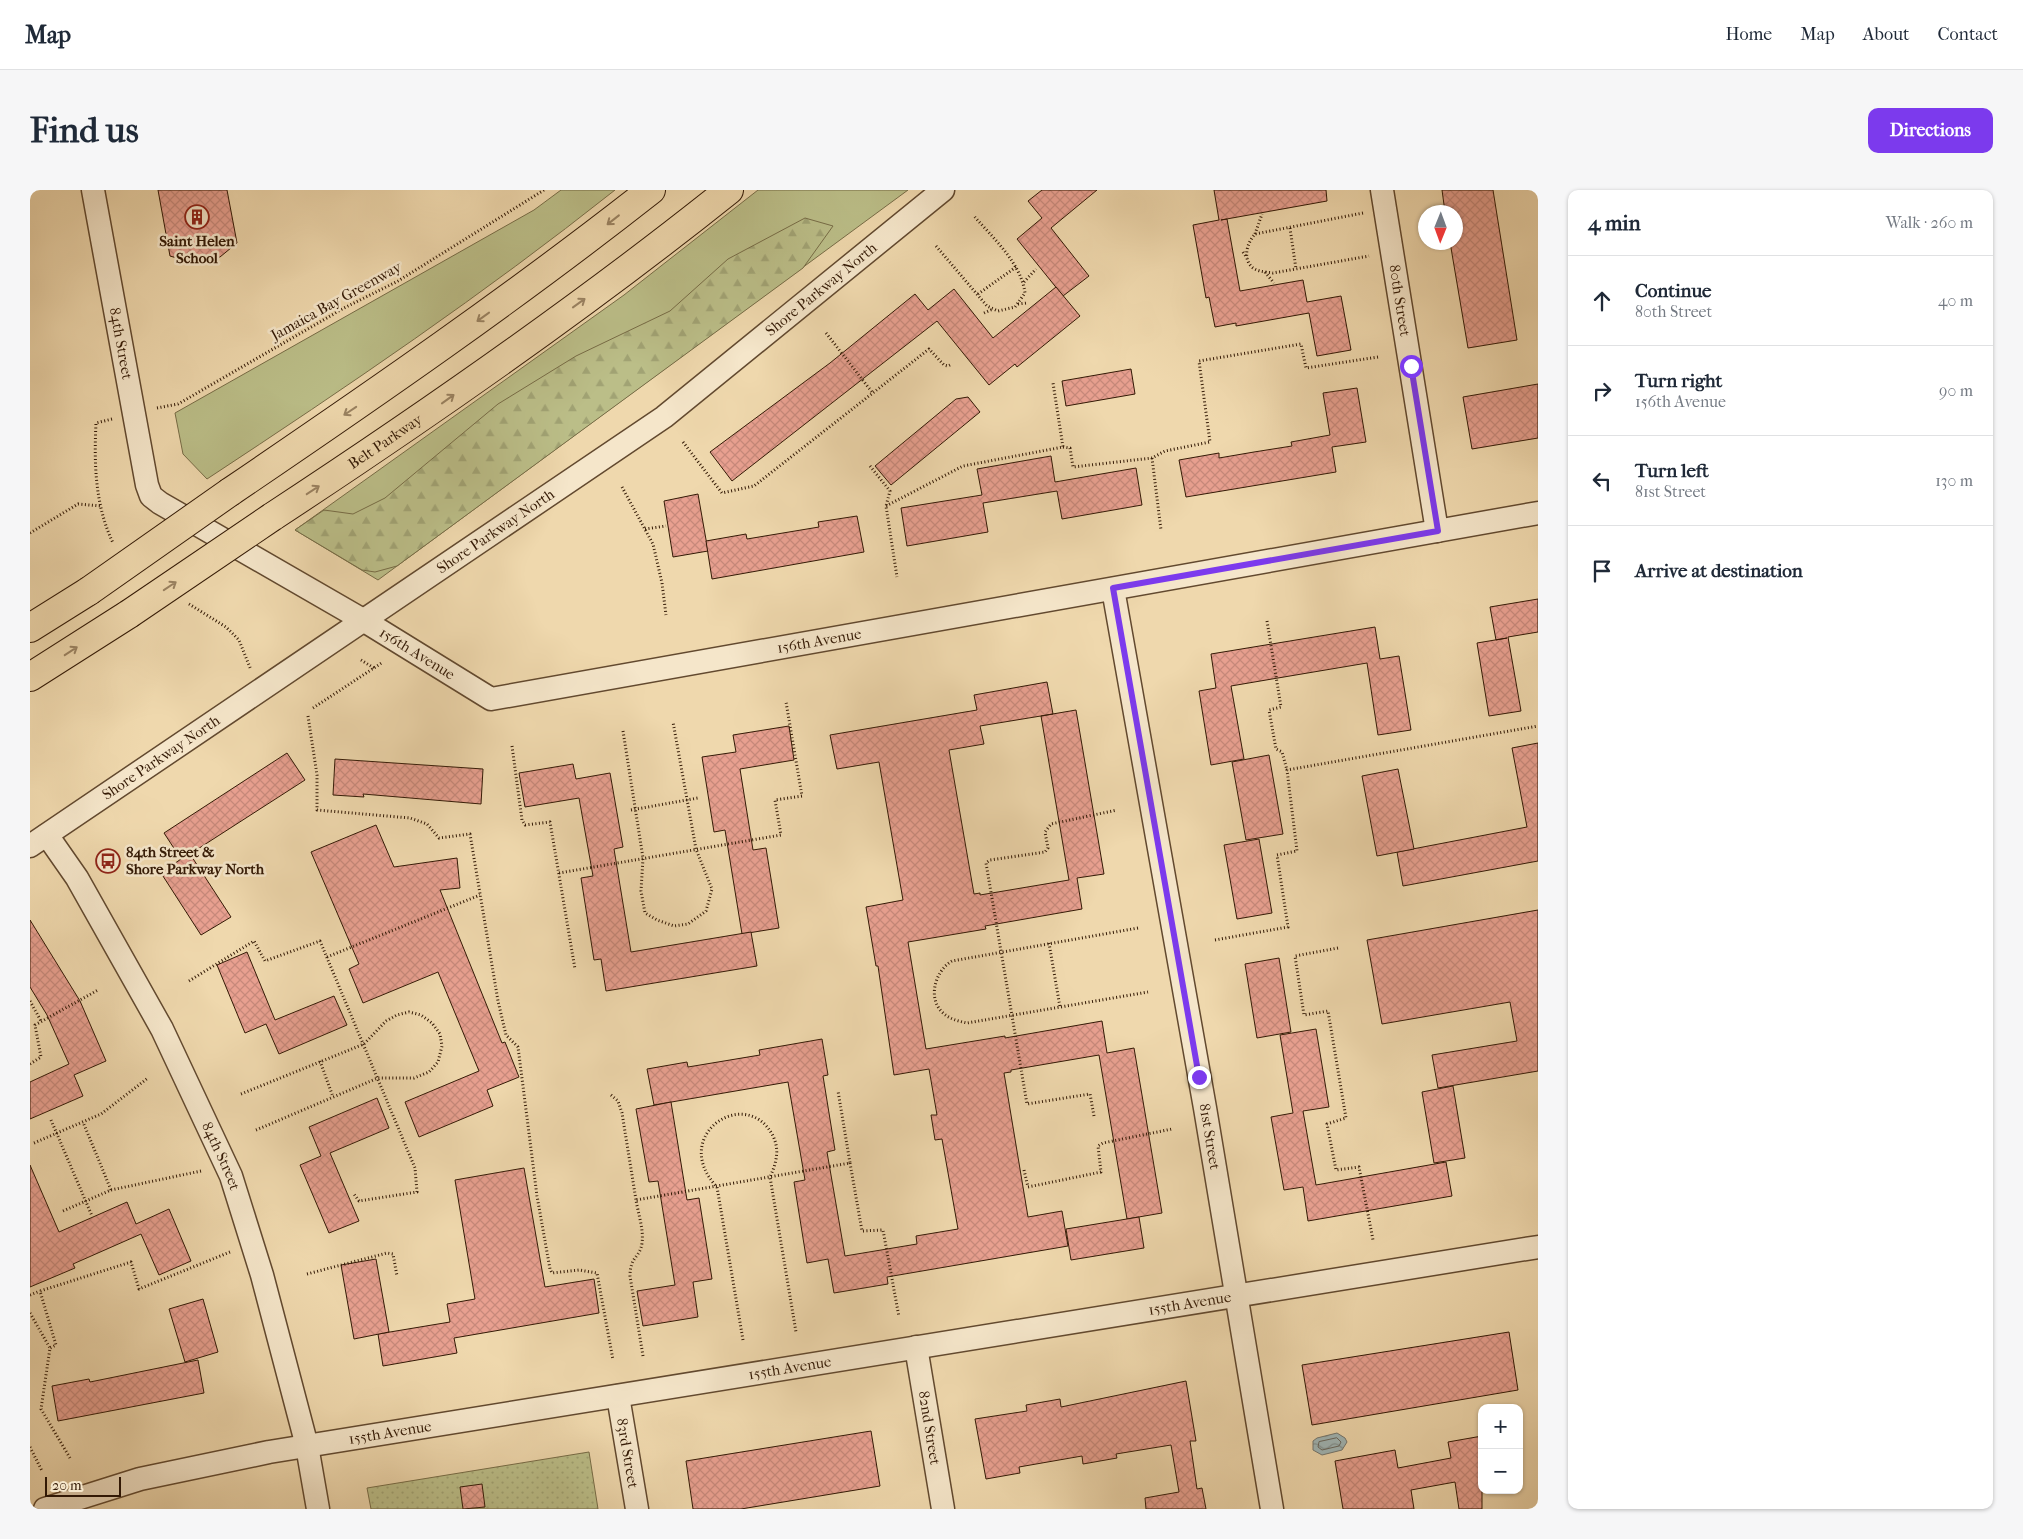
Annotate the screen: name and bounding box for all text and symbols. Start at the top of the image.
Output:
text: Map [25,21,71,49]
text: Home [1725,24,1772,45]
text: Map [1800,24,1835,45]
text: About [1863,24,1909,45]
text: Contact [1937,24,1998,45]
button: Directions [1868,108,1993,153]
text: Find us [30,110,139,151]
building icon: Saint Helen School [184,204,210,230]
north arrow [1418,205,1463,250]
text: 4 min [1588,211,1641,235]
text: Walk · 260 m [1886,213,1973,232]
one-way arrow [607,215,620,226]
place label: Saint Helen School [159,232,235,267]
street label: Shore Parkway North [762,238,881,340]
street label: Jamaica Bay Greenway [267,257,405,345]
street label: 80th Street [1385,263,1415,338]
text: Continue [1635,280,1711,302]
icon: ahead [1588,287,1616,315]
text: 40 m [1938,291,1973,310]
one-way arrow [572,298,585,309]
text: 80th Street [1635,302,1712,321]
street label: 84th Street [106,306,137,382]
one-way arrow [476,312,490,322]
route start [1400,355,1423,378]
text: Turn right [1635,370,1722,392]
icon: right [1588,377,1616,405]
text: 90 m [1939,381,1973,400]
text: 156th Avenue [1635,392,1726,411]
one-way arrow [441,394,455,404]
one-way arrow [343,406,357,416]
street label: Belt Parkway [345,410,426,473]
text: Turn left [1635,460,1709,482]
icon: left [1588,467,1616,495]
text: 130 m [1935,471,1973,490]
text: 81st Street [1635,482,1706,501]
one-way arrow [306,485,320,495]
street label: Shore Parkway North [433,485,558,577]
icon: arrive [1588,557,1616,585]
text: Arrive at destination [1635,560,1803,582]
one-way arrow [162,581,176,591]
street label: 156th Avenue [376,623,459,684]
street label: 156th Avenue [776,624,863,657]
one-way arrow [64,646,78,656]
street label: Shore Parkway North [99,711,224,804]
place label: 84th Street & Shore Parkway North [126,843,265,878]
bus stop icon: 84th Street & Shore Parkway North [95,848,121,874]
route end [1188,1066,1211,1089]
street label: 81st Street [1195,1102,1224,1172]
street label: 84th Street [198,1119,244,1193]
street label: 155th Avenue [1147,1288,1233,1319]
street label: 155th Avenue [747,1352,833,1383]
street label: 82nd Street [914,1389,945,1467]
map controls [1478,1404,1523,1494]
button: + [1478,1404,1523,1449]
street label: 155th Avenue [347,1417,433,1448]
street label: 83rd Street [613,1417,642,1490]
button: − [1478,1449,1523,1494]
scale bar [45,1474,121,1497]
text: 20 m [52,1477,82,1494]

